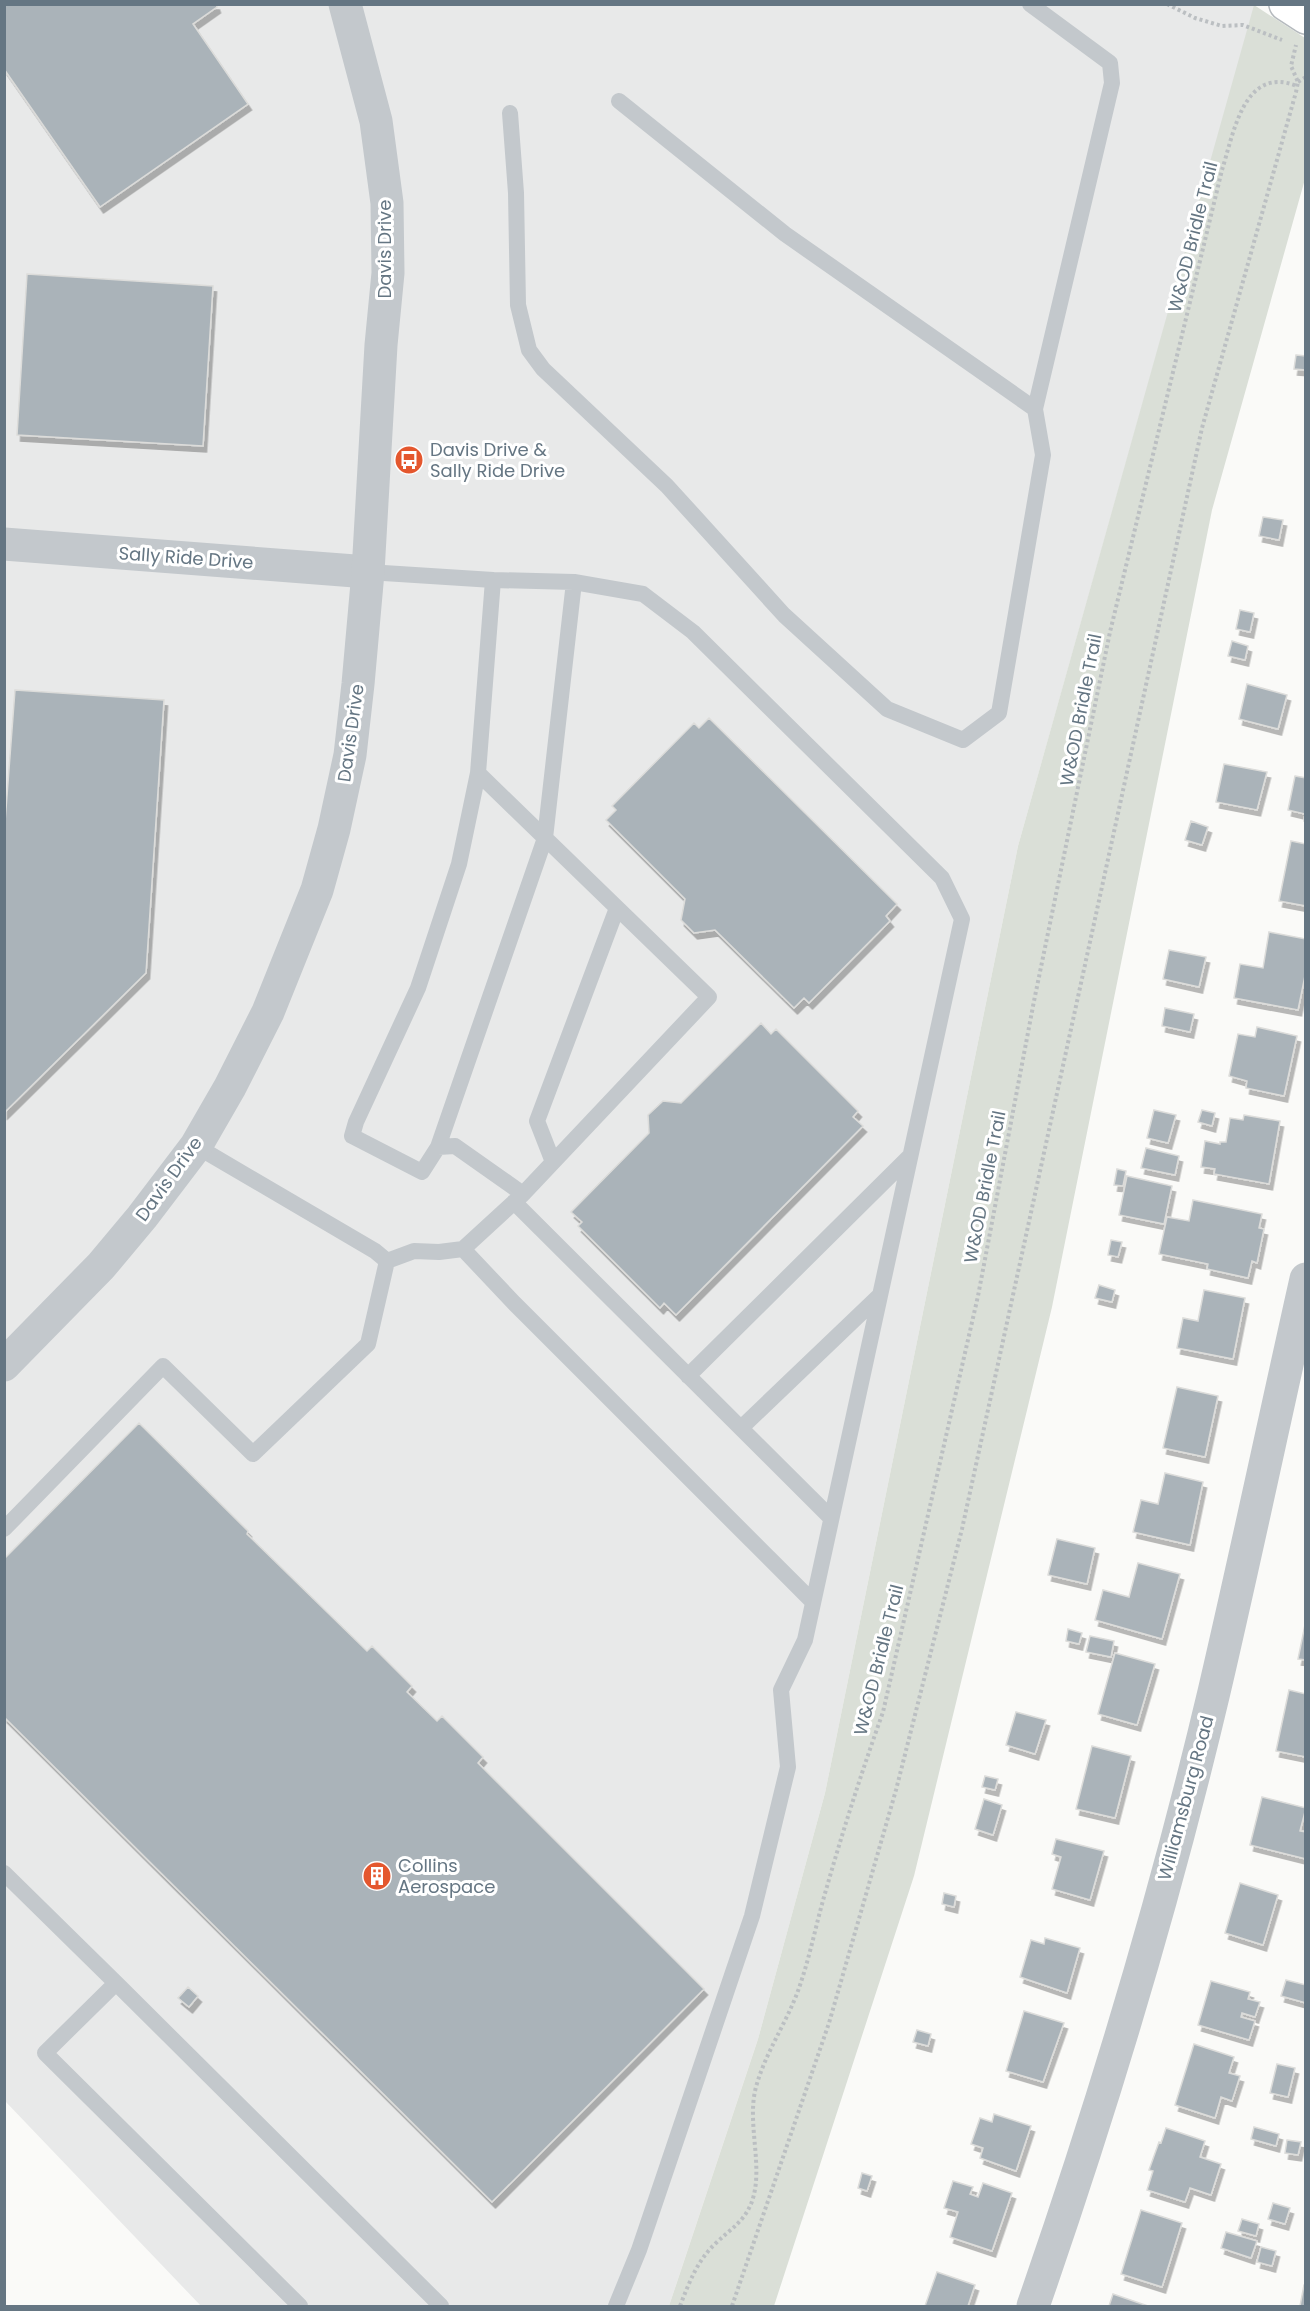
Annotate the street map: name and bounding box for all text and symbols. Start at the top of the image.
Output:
street label: W&OD Bridle Trail [1162,159,1223,315]
street label: Davis Drive [372,200,397,298]
place label: Davis Drive & Sally Ride Drive [430,437,565,483]
bus stop icon: Davis Drive & Sally Ride Drive [393,444,425,476]
street label: Sally Ride Drive [118,540,254,575]
street label: W&OD Bridle Trail [1053,632,1108,788]
street label: Davis Drive [331,682,370,784]
street label: W&OD Bridle Trail [957,1109,1012,1265]
street label: Davis Drive [129,1131,208,1226]
street label: W&OD Bridle Trail [848,1582,909,1738]
street label: Williamsburg Road [1151,1713,1220,1883]
place label: Collins Aerospace [398,1853,495,1899]
building icon: Collins Aerospace [361,1860,393,1892]

